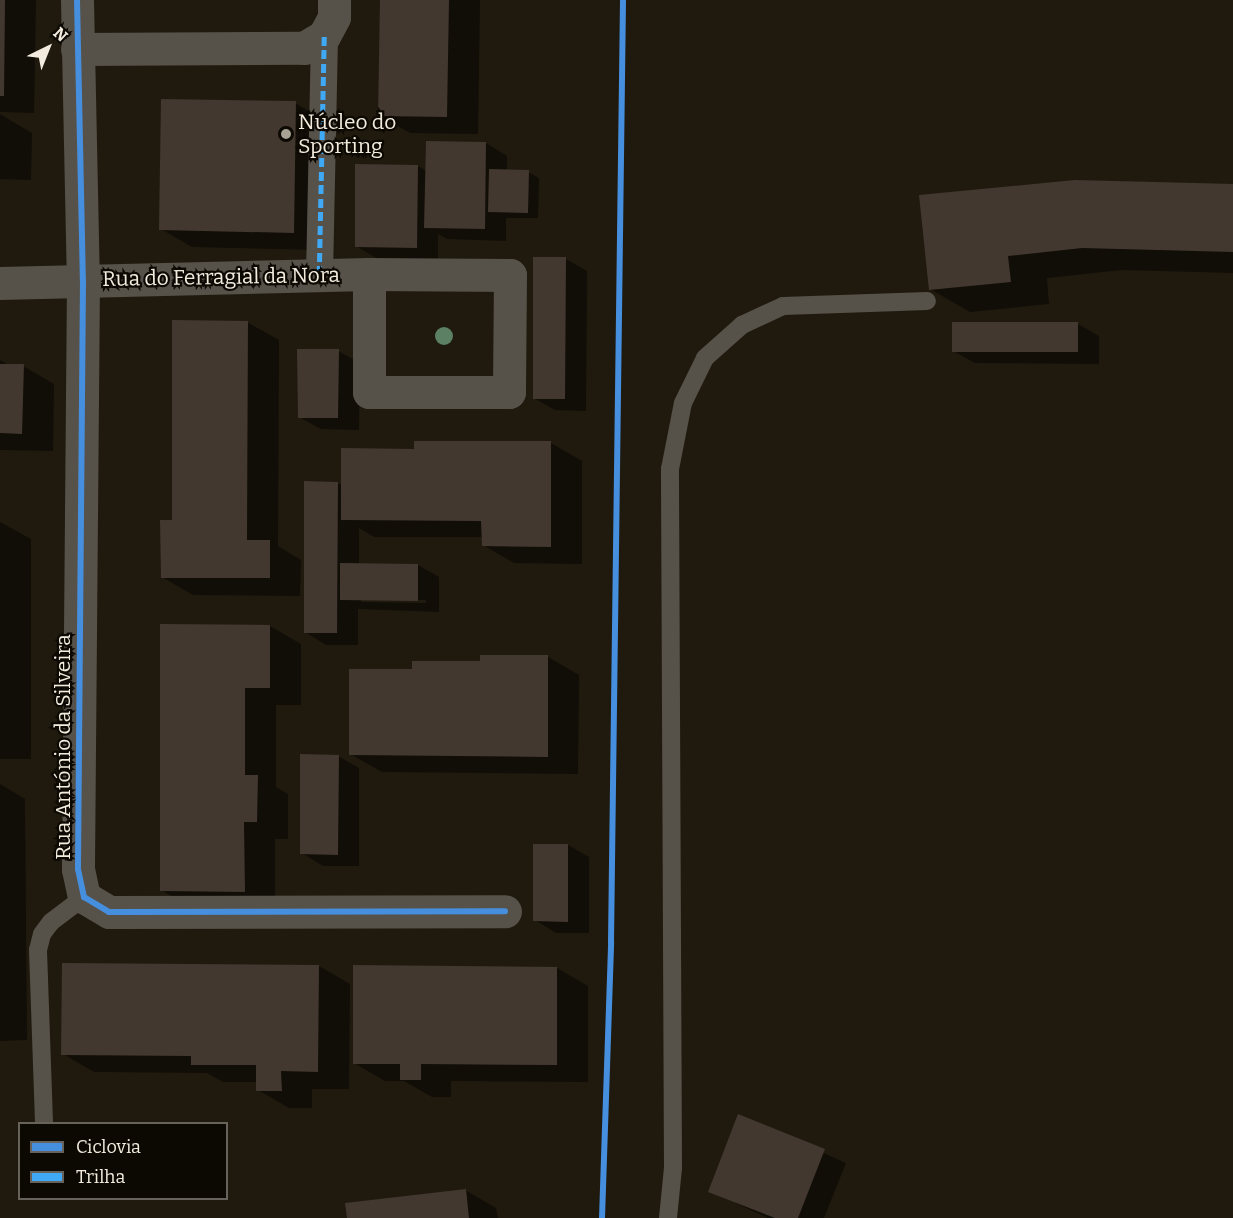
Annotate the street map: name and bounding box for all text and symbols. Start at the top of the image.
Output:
north arrow [18,18,78,78]
text: N [50,23,72,46]
place label: Núcleo do Sporting [298,109,396,159]
marker: Núcleo do Sporting [279,127,293,141]
street label: Rua do Ferragial da Nora [102,262,340,292]
street label: Rua António da Silveira [50,634,76,860]
legend [18,1122,228,1200]
text: Ciclovia [76,1136,141,1158]
text: Trilha [76,1166,125,1188]

